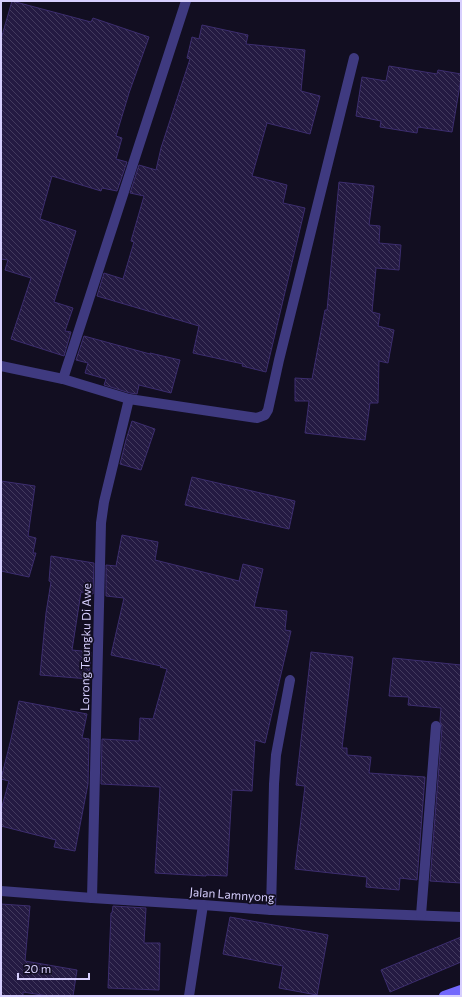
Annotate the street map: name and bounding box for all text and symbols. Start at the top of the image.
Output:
street label: Lorong Teungku Di Awe [77,583,93,711]
street label: Jalan Lamnyong [189,884,275,905]
scale bar [18,955,89,981]
text: 20 m [24,961,51,975]

